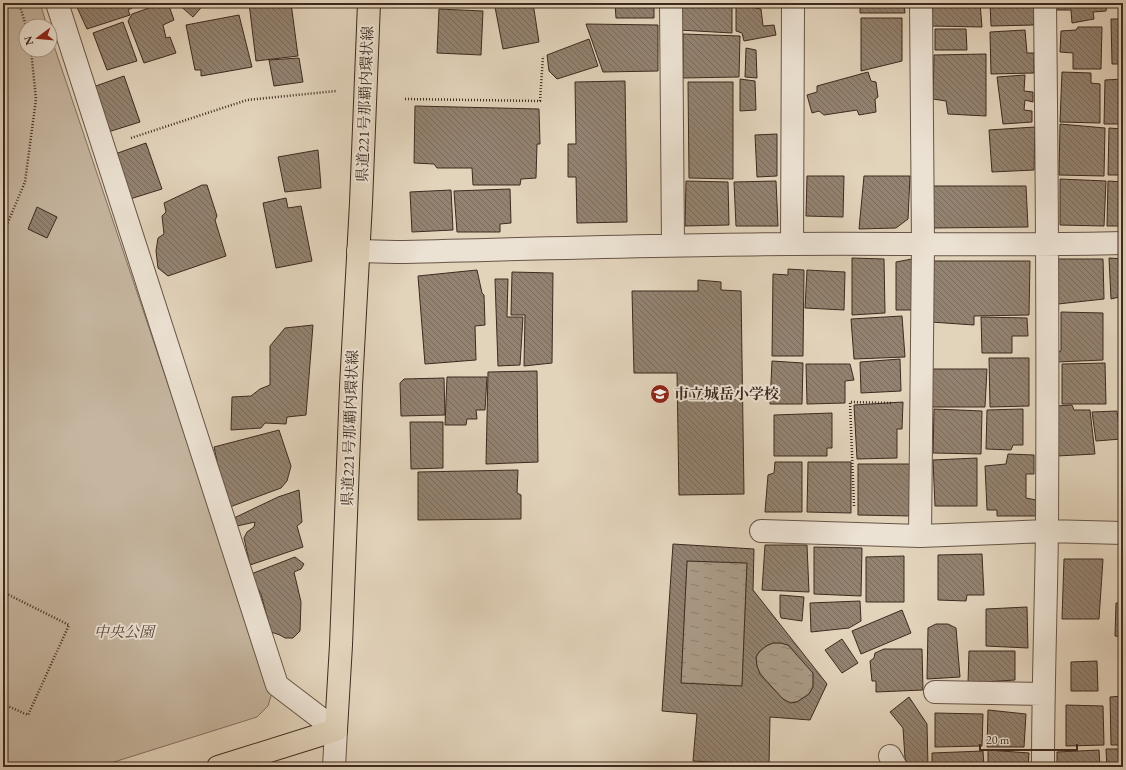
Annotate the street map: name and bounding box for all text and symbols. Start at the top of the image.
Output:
north arrow [18,18,58,58]
street label: 県道221号那覇内環状線 [352,25,377,183]
text: N [20,34,36,47]
street label: 県道221号那覇内環状線 [337,349,362,507]
school or university icon: 市立城岳小学校 [649,383,671,405]
place label: 市立城岳小学校 [674,384,779,403]
park label: 中央公園 [94,622,157,641]
scale bar [980,726,1077,752]
text: 20 m [986,732,1010,748]

